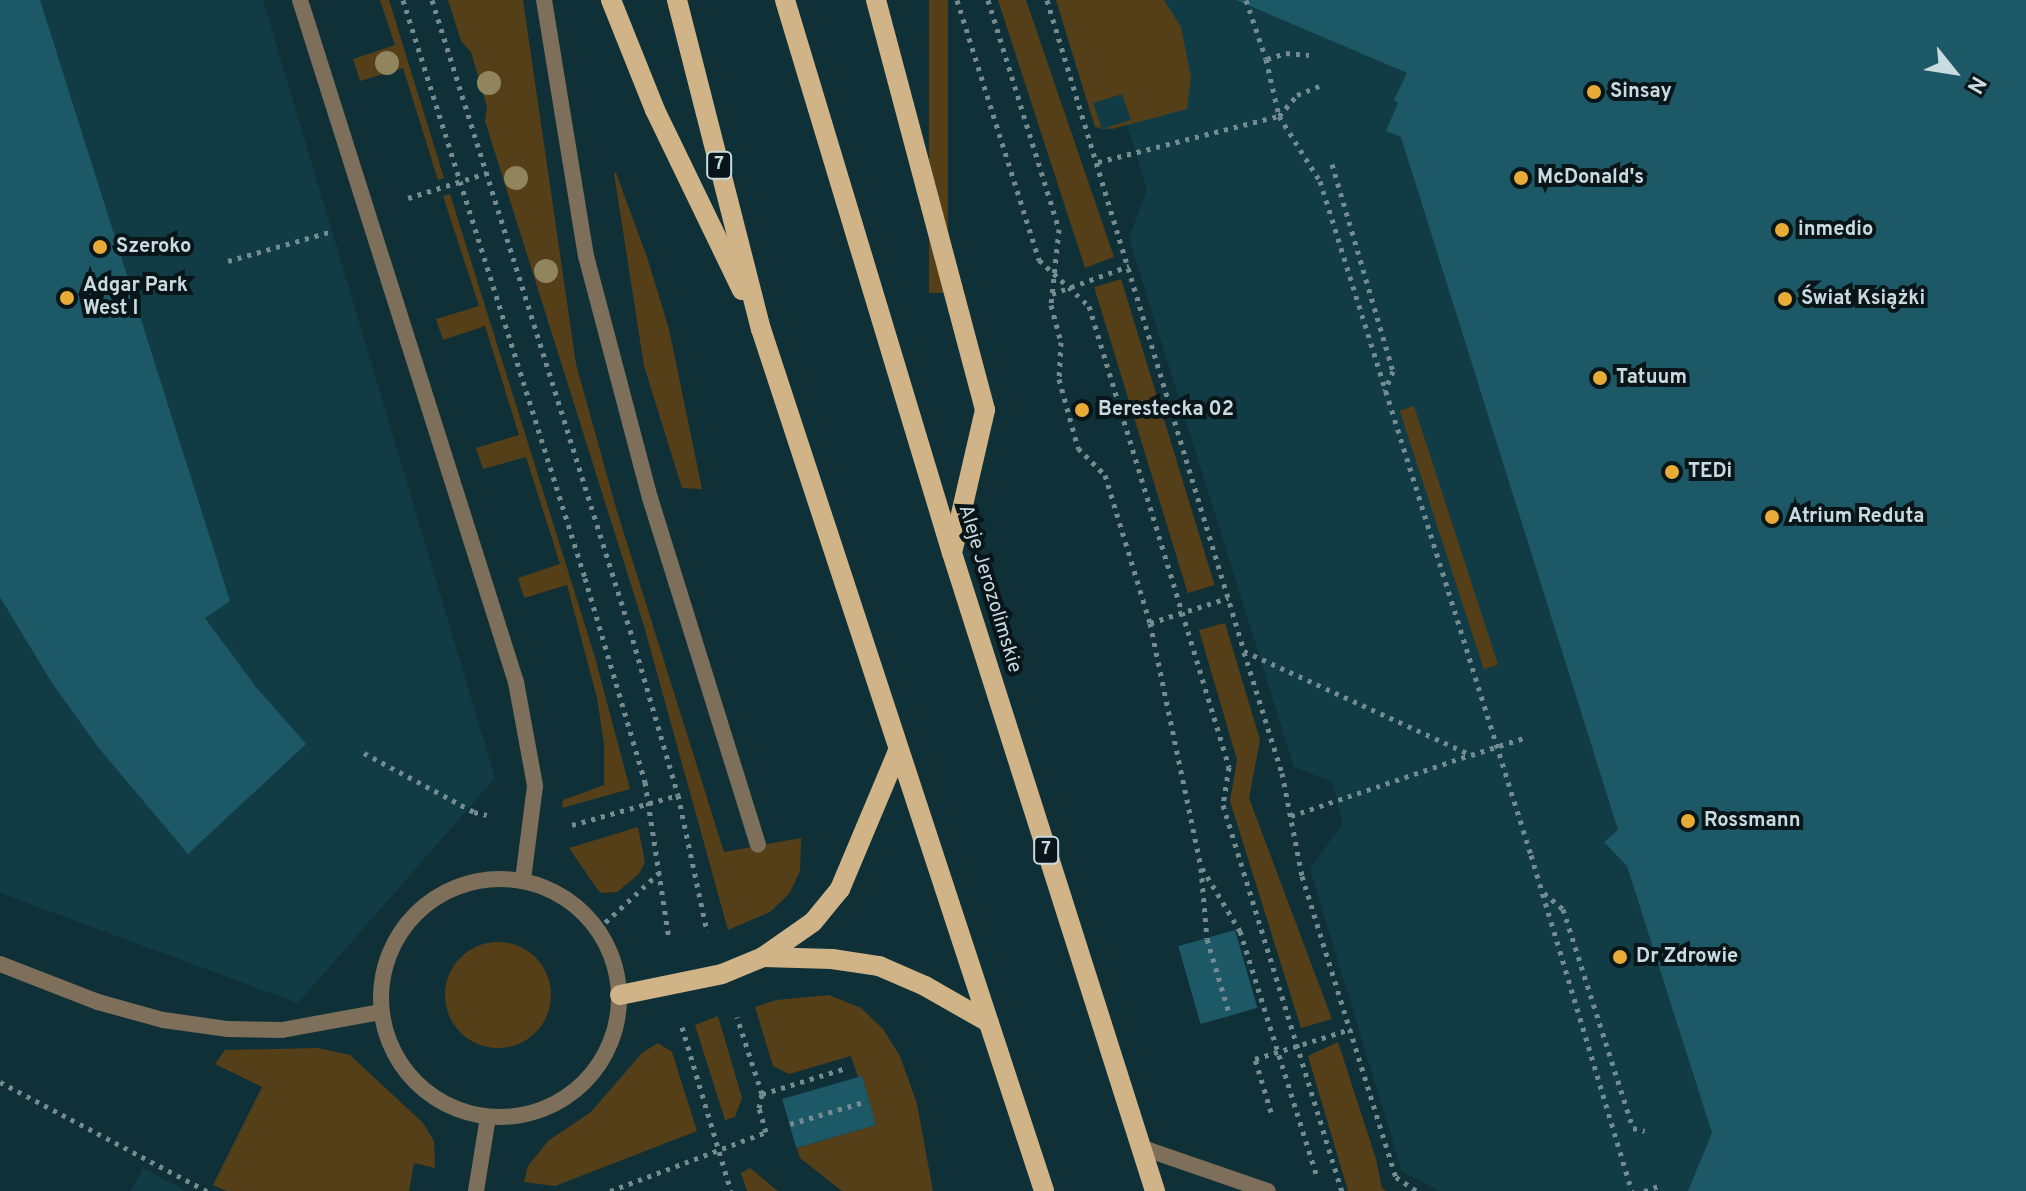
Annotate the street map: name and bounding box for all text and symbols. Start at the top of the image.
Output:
north arrow [1914,32,1994,112]
text: N [1960,71,1991,98]
place label: Sinsay [1610,80,1672,104]
marker: Sinsay [1585,83,1603,101]
road number: 7 [705,151,733,179]
place label: McDonald's [1537,166,1644,190]
marker: McDonald's [1512,169,1530,187]
place label: inmedio [1798,218,1873,242]
marker: inmedio [1773,221,1791,239]
place label: Szeroko [116,235,191,259]
marker: Szeroko [91,238,109,256]
place label: Adgar Park West I [83,274,188,321]
place label: Świat Książki [1801,287,1925,311]
marker: Adgar Park West I [58,289,76,307]
marker: Świat Książki [1776,290,1794,308]
place label: Tatuum [1616,366,1687,390]
marker: Tatuum [1591,369,1609,387]
place label: Berestecka 02 [1098,398,1234,422]
marker: Berestecka 02 [1073,401,1091,419]
place label: TEDi [1688,460,1732,484]
marker: TEDi [1663,463,1681,481]
street label: Aleje Jerozolimskie [952,502,1026,676]
place label: Atrium Reduta [1788,505,1924,529]
marker: Atrium Reduta [1763,508,1781,526]
place label: Rossmann [1704,809,1801,833]
marker: Rossmann [1679,812,1697,830]
road number: 7 [1032,836,1060,864]
place label: Dr Zdrowie [1636,945,1738,969]
marker: Dr Zdrowie [1611,948,1629,966]

